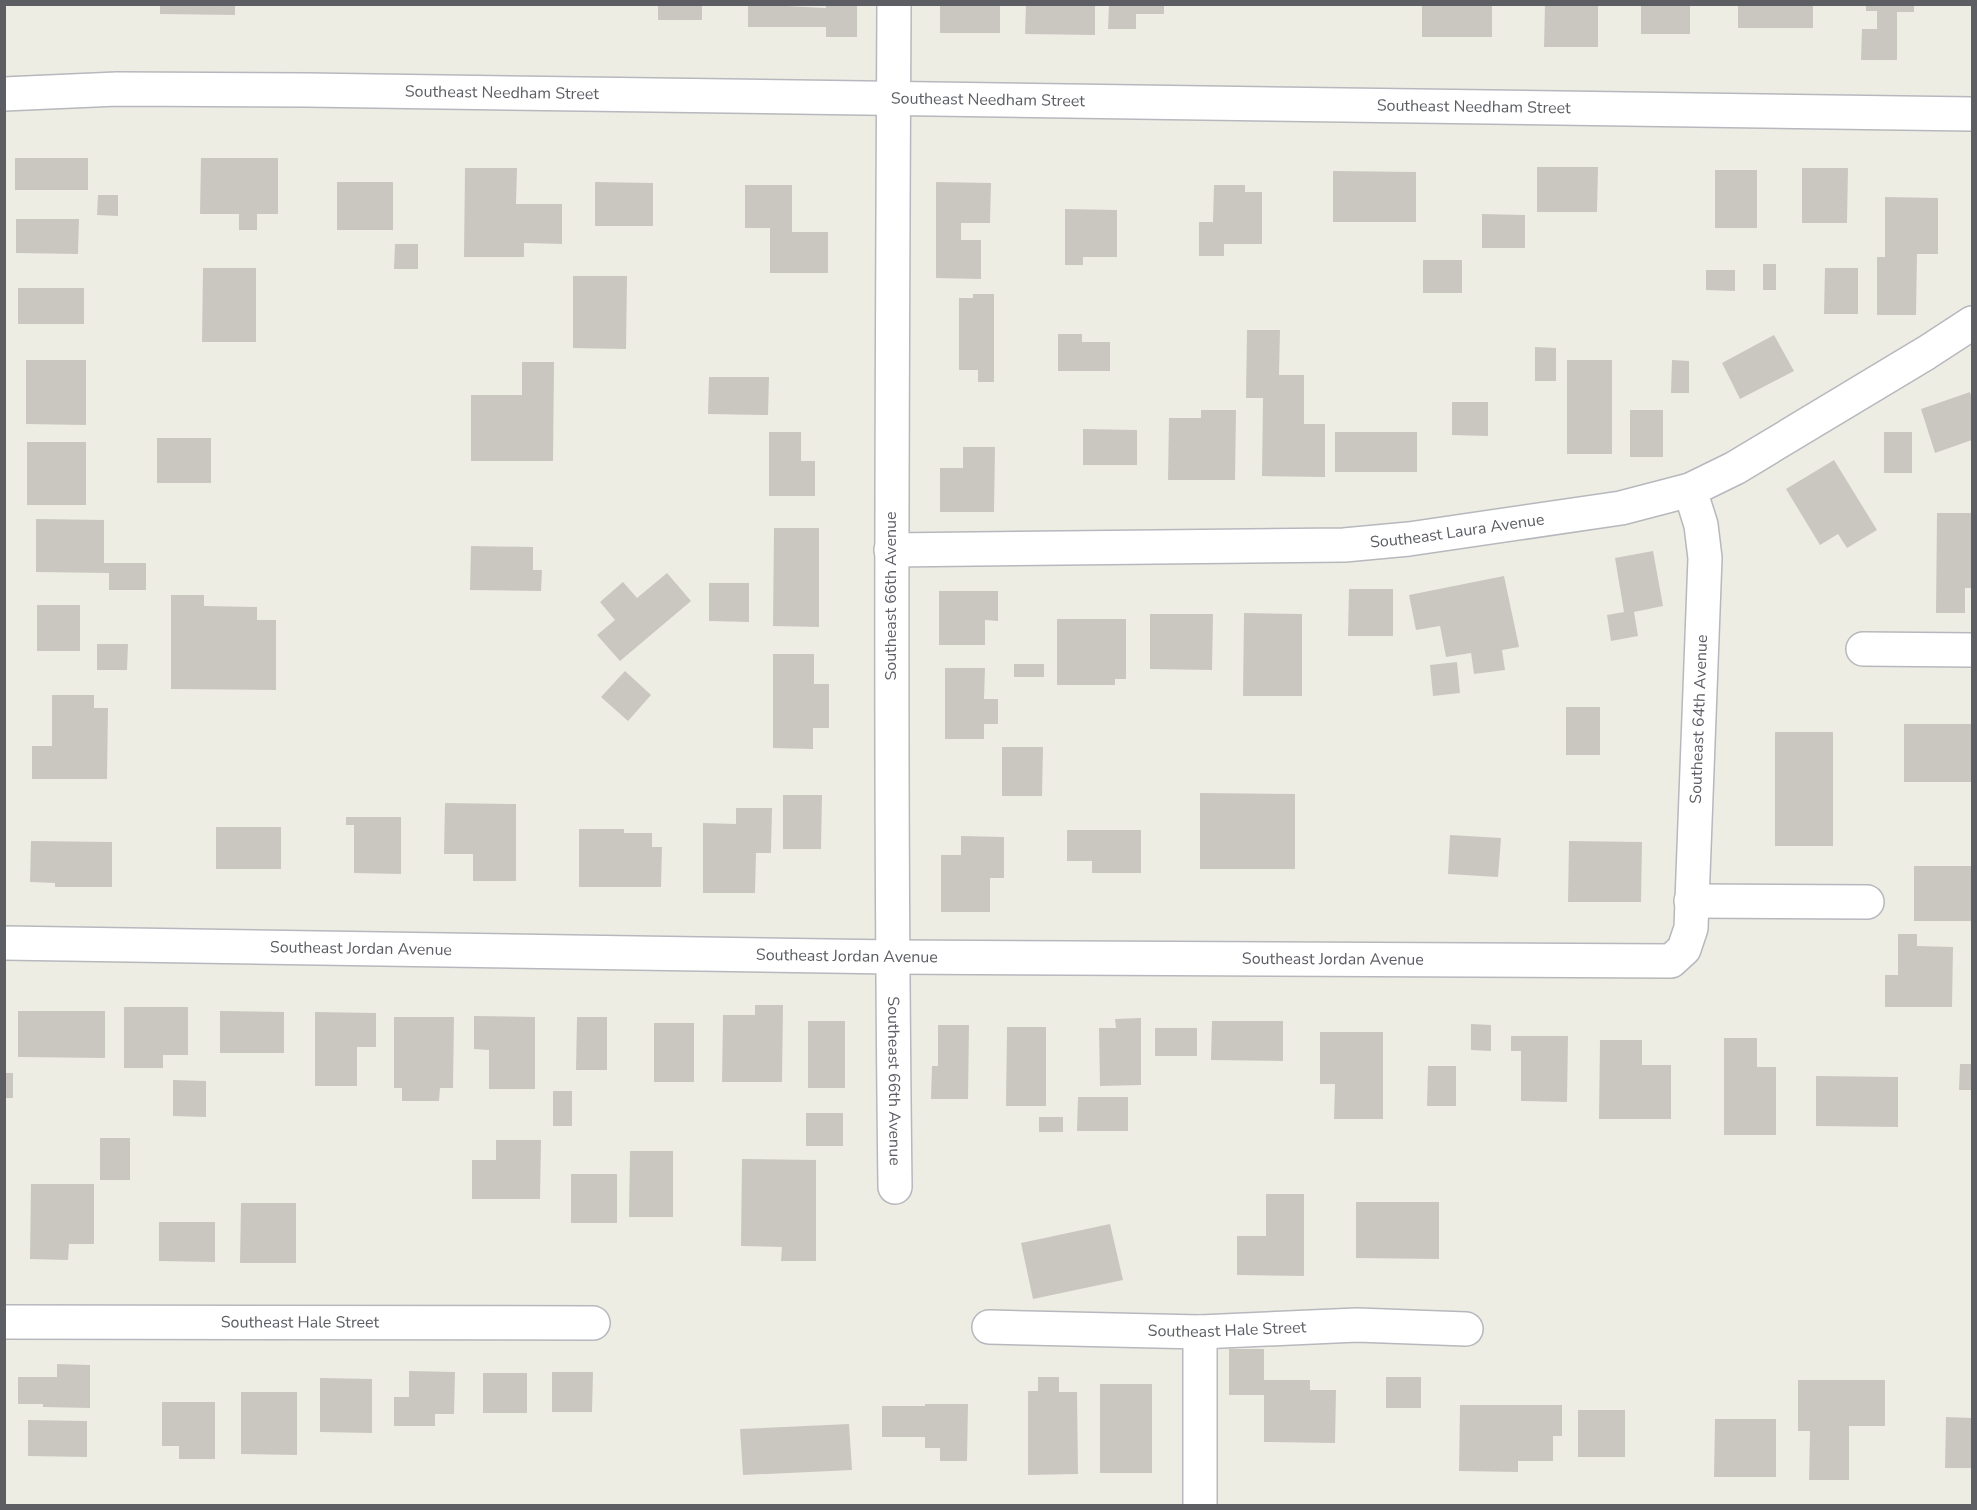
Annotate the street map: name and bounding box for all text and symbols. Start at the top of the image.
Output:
street label: Southeast Needham Street [405,80,599,105]
street label: Southeast Needham Street [891,87,1085,112]
street label: Southeast Needham Street [1377,94,1571,119]
street label: Southeast Laura Avenue [1369,508,1546,554]
street label: Southeast 66th Avenue [880,511,902,681]
street label: Southeast 64th Avenue [1685,634,1713,804]
street label: Southeast Jordan Avenue [270,936,452,961]
street label: Southeast Jordan Avenue [756,944,938,968]
street label: Southeast Jordan Avenue [1242,948,1424,971]
street label: Southeast 66th Avenue [882,996,906,1166]
street label: Southeast Hale Street [221,1311,380,1334]
street label: Southeast Hale Street [1147,1316,1307,1343]

